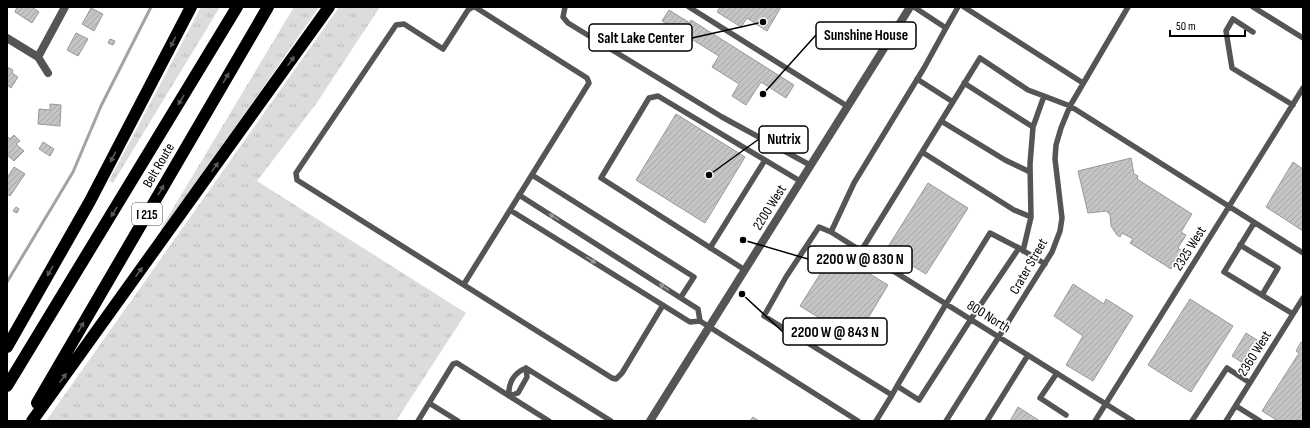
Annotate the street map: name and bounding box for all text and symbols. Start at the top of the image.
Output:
scale bar [1170,12,1245,38]
text: 50 m [1176,19,1196,34]
callout: Sunshine House [816,22,916,49]
callout: Salt Lake Center [589,24,692,51]
text: Sunshine House [824,26,908,45]
text: Salt Lake Center [598,29,685,48]
one-way arrow [170,36,176,47]
one-way arrow [287,56,295,66]
one-way arrow [223,72,230,84]
one-way arrow [178,94,185,106]
callout: Nutrix [759,126,808,153]
text: Nutrix [767,130,801,149]
street label: Belt Route [139,140,178,191]
one-way arrow [110,151,116,163]
one-way arrow [211,162,219,172]
street label: 2200 West [749,182,790,233]
one-way arrow [157,184,164,196]
road number: I 215 [132,203,162,225]
one-way arrow [110,206,117,217]
one-way arrow [549,213,559,221]
street label: 2325 West [1169,223,1210,274]
street label: Crater Street [1006,235,1051,297]
callout: 2200 W @ 830 N [808,246,912,273]
text: 2200 W @ 830 N [816,250,904,269]
one-way arrow [586,256,596,264]
one-way arrow [47,265,54,277]
one-way arrow [135,267,143,278]
one-way arrow [658,283,670,290]
street label: 800 North [964,296,1014,336]
callout: 2200 W @ 843 N [783,318,887,345]
one-way arrow [78,321,85,333]
text: 2200 W @ 843 N [791,323,879,342]
street label: 2360 West [1234,328,1275,379]
one-way arrow [59,373,67,383]

